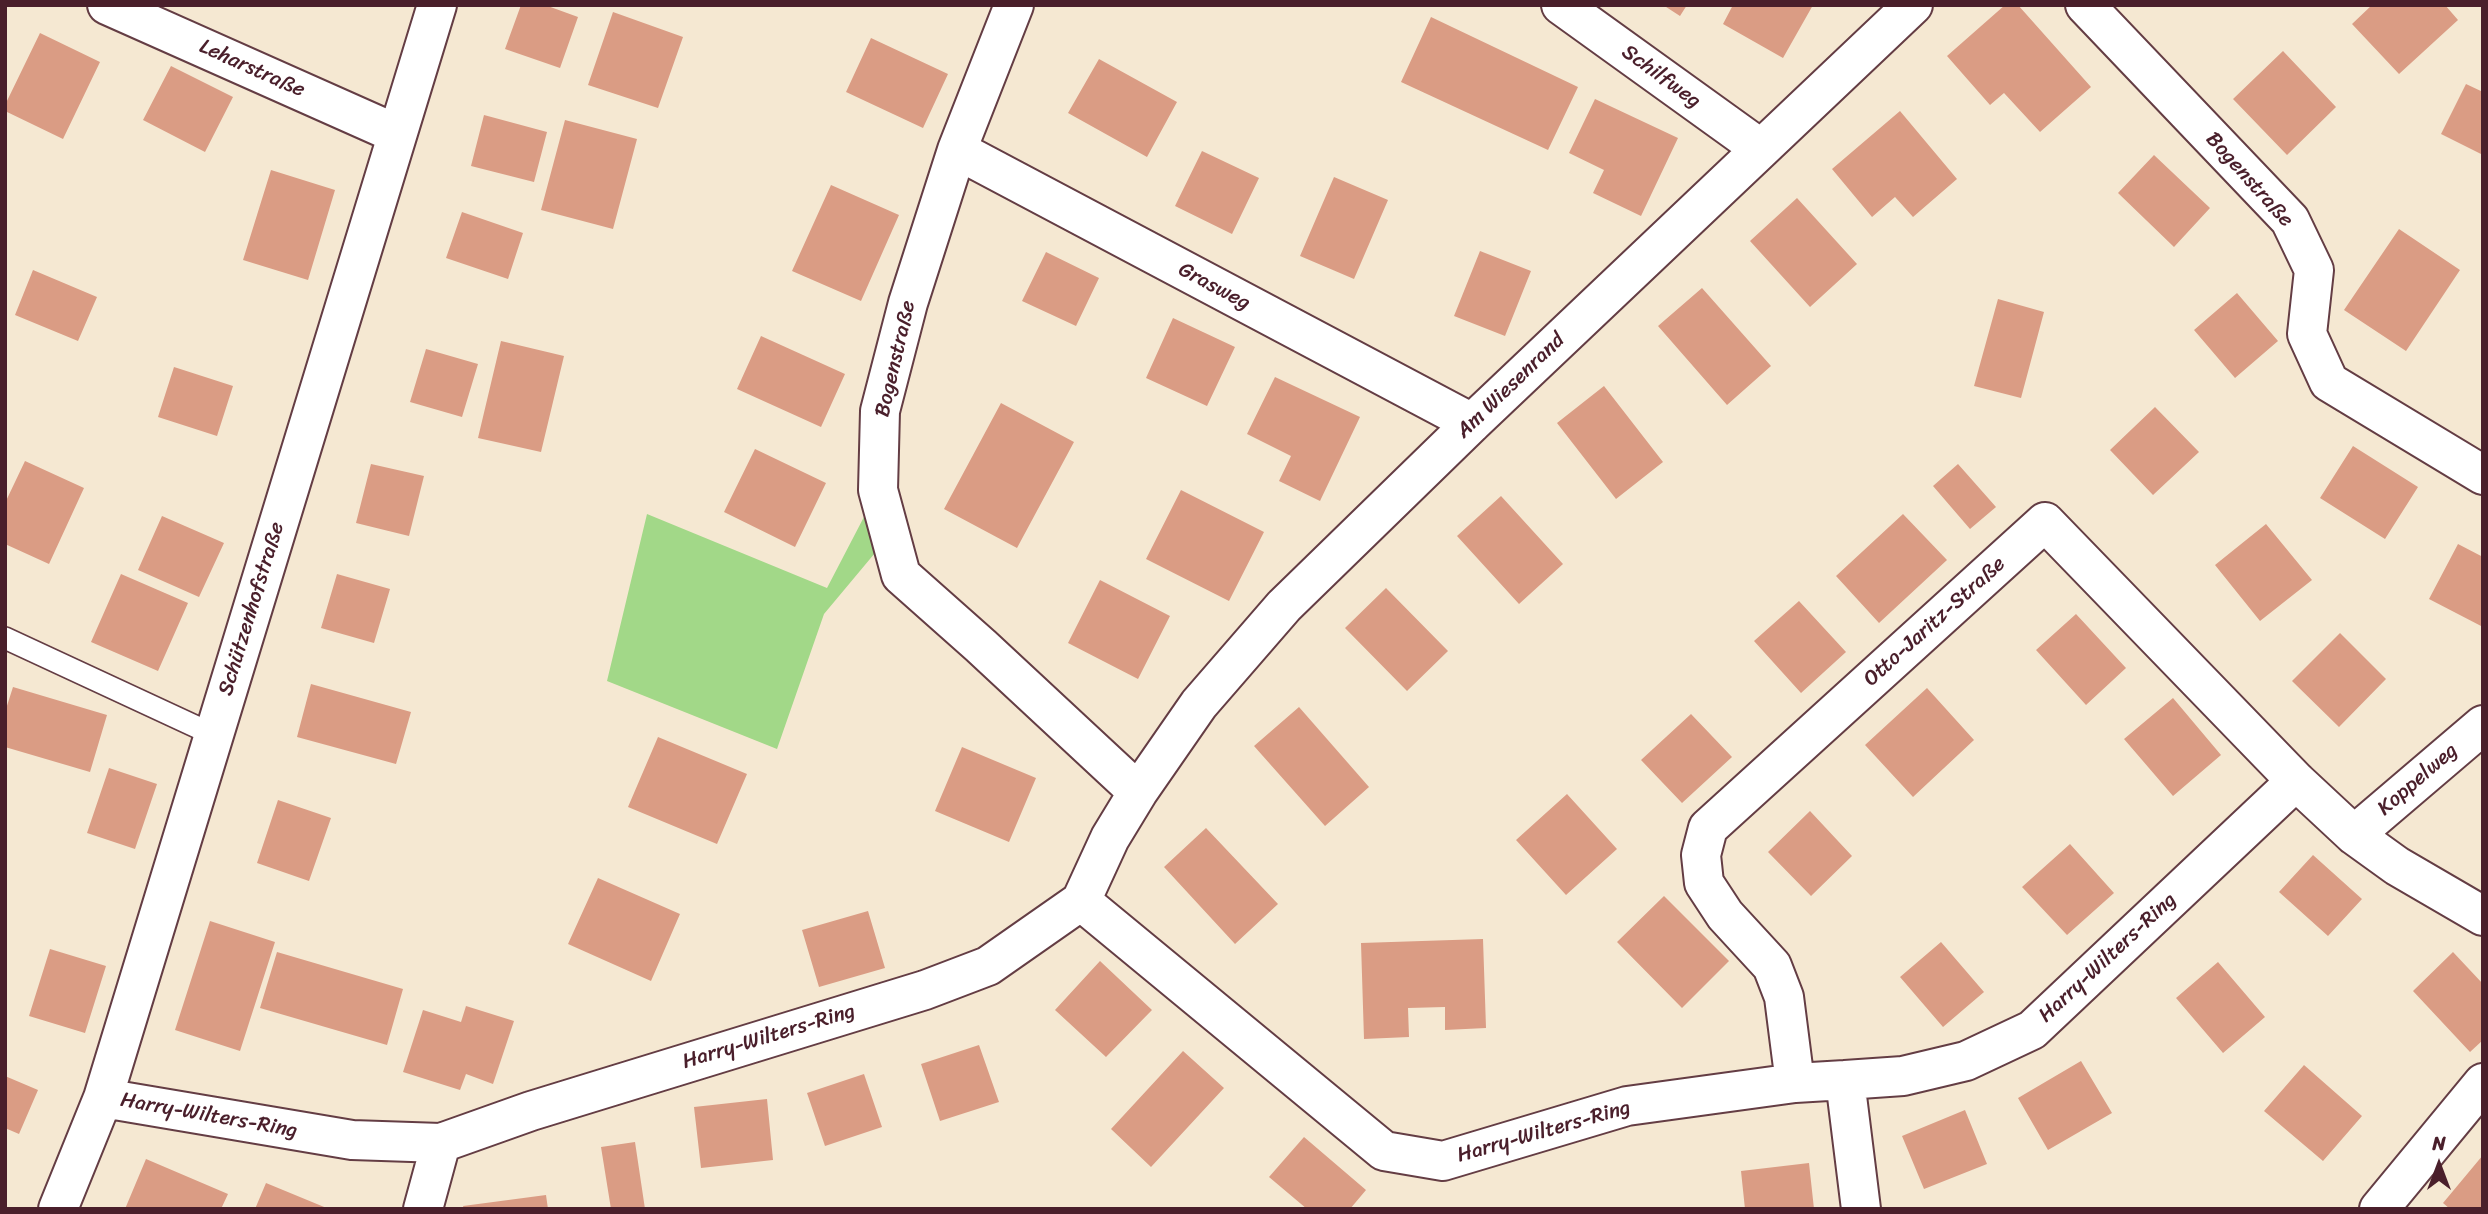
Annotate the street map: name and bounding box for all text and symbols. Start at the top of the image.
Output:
street label: Leharstraße [195,35,309,103]
street label: Schilfweg [1617,40,1705,114]
street label: Bogenstraße [2200,127,2298,233]
street label: Grasweg [1174,258,1254,316]
street label: Bogenstraße [870,298,922,420]
street label: Am Wiesenrand [1452,328,1570,444]
street label: Schützenhofstraße [214,519,290,699]
street label: Otto-Jaritz-Straße [1859,552,2011,692]
street label: Koppelweg [2373,738,2463,822]
street label: Harry-Wilters-Ring [2034,888,2182,1028]
street label: Harry-Wilters-Ring [680,999,858,1075]
street label: Harry-Wilters-Ring [119,1088,299,1144]
street label: Harry-Wilters-Ring [1454,1095,1634,1169]
text: N [2432,1127,2446,1160]
north arrow [2404,1130,2474,1200]

